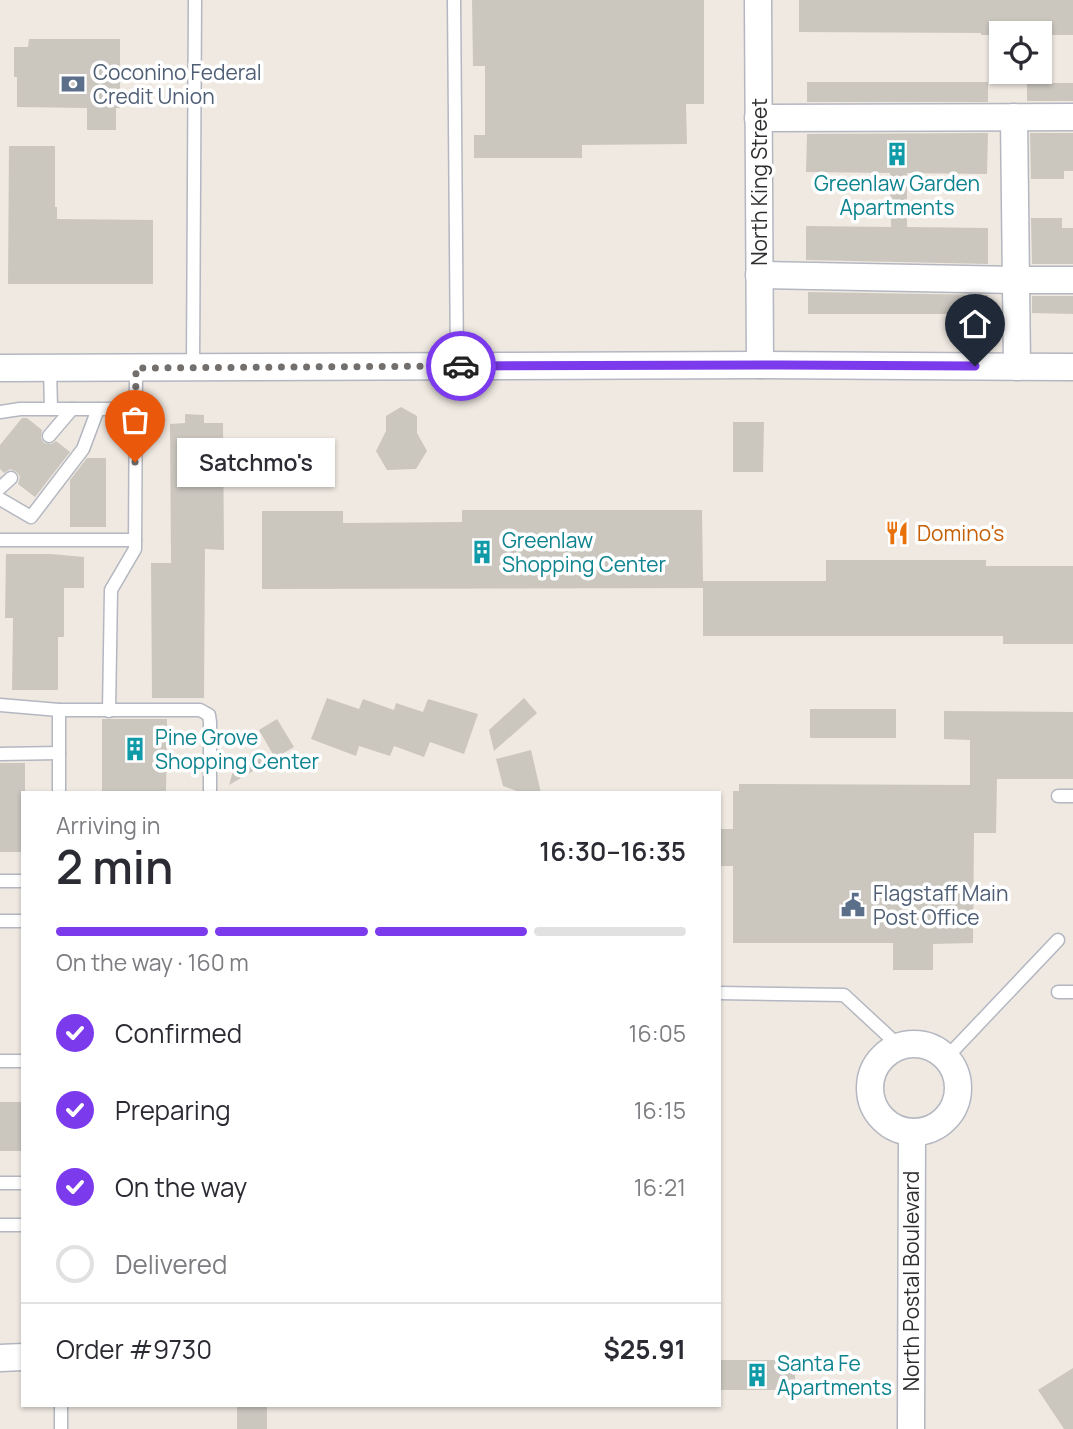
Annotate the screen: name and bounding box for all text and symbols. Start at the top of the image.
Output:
map controls [989,21,1052,84]
button: locate [989,21,1052,84]
place label: Coconino Federal Credit Union [93,58,262,110]
bank icon: Coconino Federal Credit Union [59,70,87,98]
street label: North King Street [745,98,773,266]
building icon: Greenlaw Garden Apartments [883,140,911,168]
place label: Greenlaw Garden Apartments [814,169,980,221]
pin [945,294,1005,366]
icon: home [956,305,994,343]
courier [426,331,496,401]
icon: car [442,347,480,385]
pin [105,390,165,462]
icon: bag [116,401,154,439]
callout: Satchmo's [177,438,334,486]
text: Satchmo's [199,446,313,478]
restaurant icon: Domino's [883,519,911,547]
place label: Domino's [917,519,1004,547]
place label: Greenlaw Shopping Center [502,526,666,578]
building icon: Greenlaw Shopping Center [468,538,496,566]
place label: Pine Grove Shopping Center [155,723,319,775]
building icon: Pine Grove Shopping Center [121,735,149,763]
text: Arriving in [56,809,161,841]
text: 16:30–16:35 [539,833,686,869]
text: 2 min [56,835,173,898]
place label: Flagstaff Main Post Office [873,879,1008,931]
public building icon: Flagstaff Main Post Office [839,891,867,919]
text: On the way · 160 m [56,946,249,978]
icon: check [56,1014,94,1052]
text: Confirmed [115,1015,242,1051]
text: 16:05 [629,1017,686,1049]
icon: check [56,1091,94,1129]
text: Preparing [115,1092,231,1128]
text: 16:15 [634,1094,686,1126]
icon: check [56,1168,94,1206]
text: On the way [115,1169,247,1205]
text: 16:21 [634,1171,686,1203]
street label: North Postal Boulevard [897,1171,925,1391]
text: Delivered [115,1246,227,1282]
text: Order #9730 [56,1331,212,1367]
text: $25.91 [604,1331,686,1367]
place label: Santa Fe Apartments [777,1349,892,1401]
building icon: Santa Fe Apartments [743,1361,771,1389]

